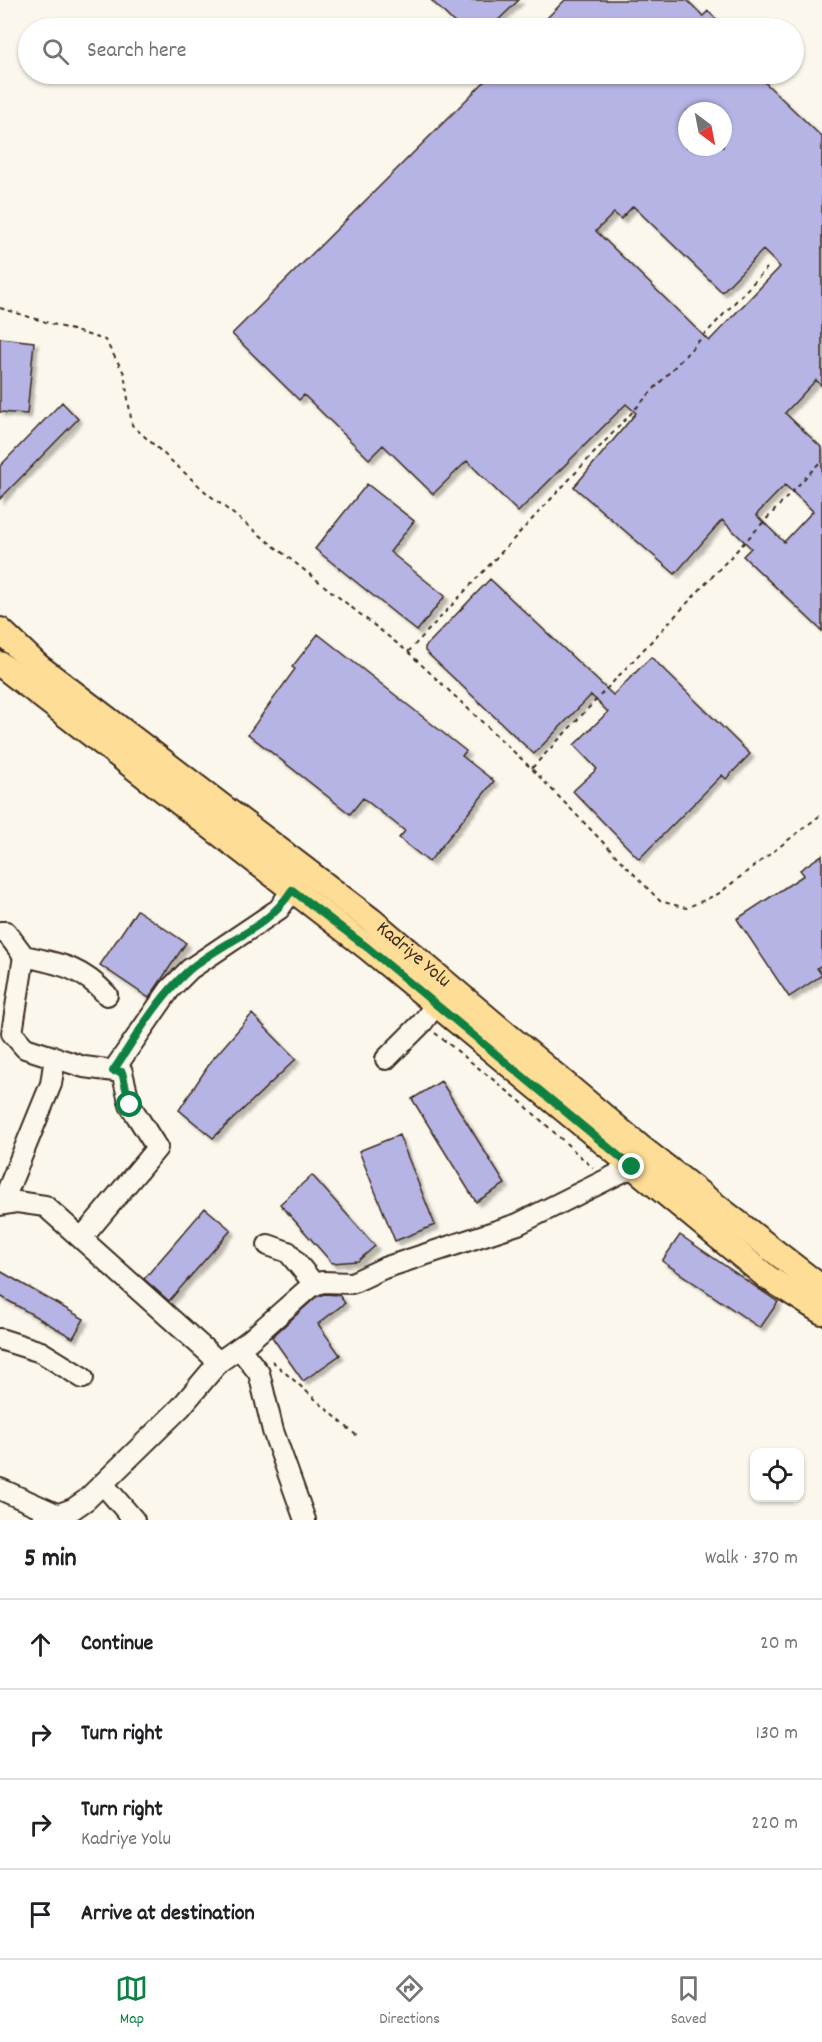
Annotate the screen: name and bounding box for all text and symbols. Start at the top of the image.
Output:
search box [18,18,804,84]
icon: search [39,35,72,68]
text: Search here [87,36,186,67]
north arrow [678,102,732,156]
street label: Kadriye Yolu [369,916,456,995]
route start [116,1091,142,1117]
route end [618,1153,644,1179]
map controls [750,1448,804,1502]
button: locate [750,1448,804,1502]
text: 5 min [24,1541,77,1578]
text: Walk · 370 m [705,1545,798,1573]
icon: ahead [24,1628,57,1661]
text: Continue [81,1629,153,1660]
text: 20 m [760,1630,798,1658]
icon: right [24,1718,57,1751]
text: Turn right [81,1719,163,1750]
text: 130 m [756,1720,798,1748]
text: Turn right [81,1795,163,1826]
icon: right [24,1808,57,1841]
text: 220 m [751,1810,798,1838]
text: Kadriye Yolu [81,1826,171,1854]
icon: arrive [24,1898,57,1931]
text: Arrive at destination [81,1899,255,1930]
tab: Map [115,1972,148,2031]
tab: Directions [379,1972,440,2031]
tab: Saved [671,1972,707,2031]

